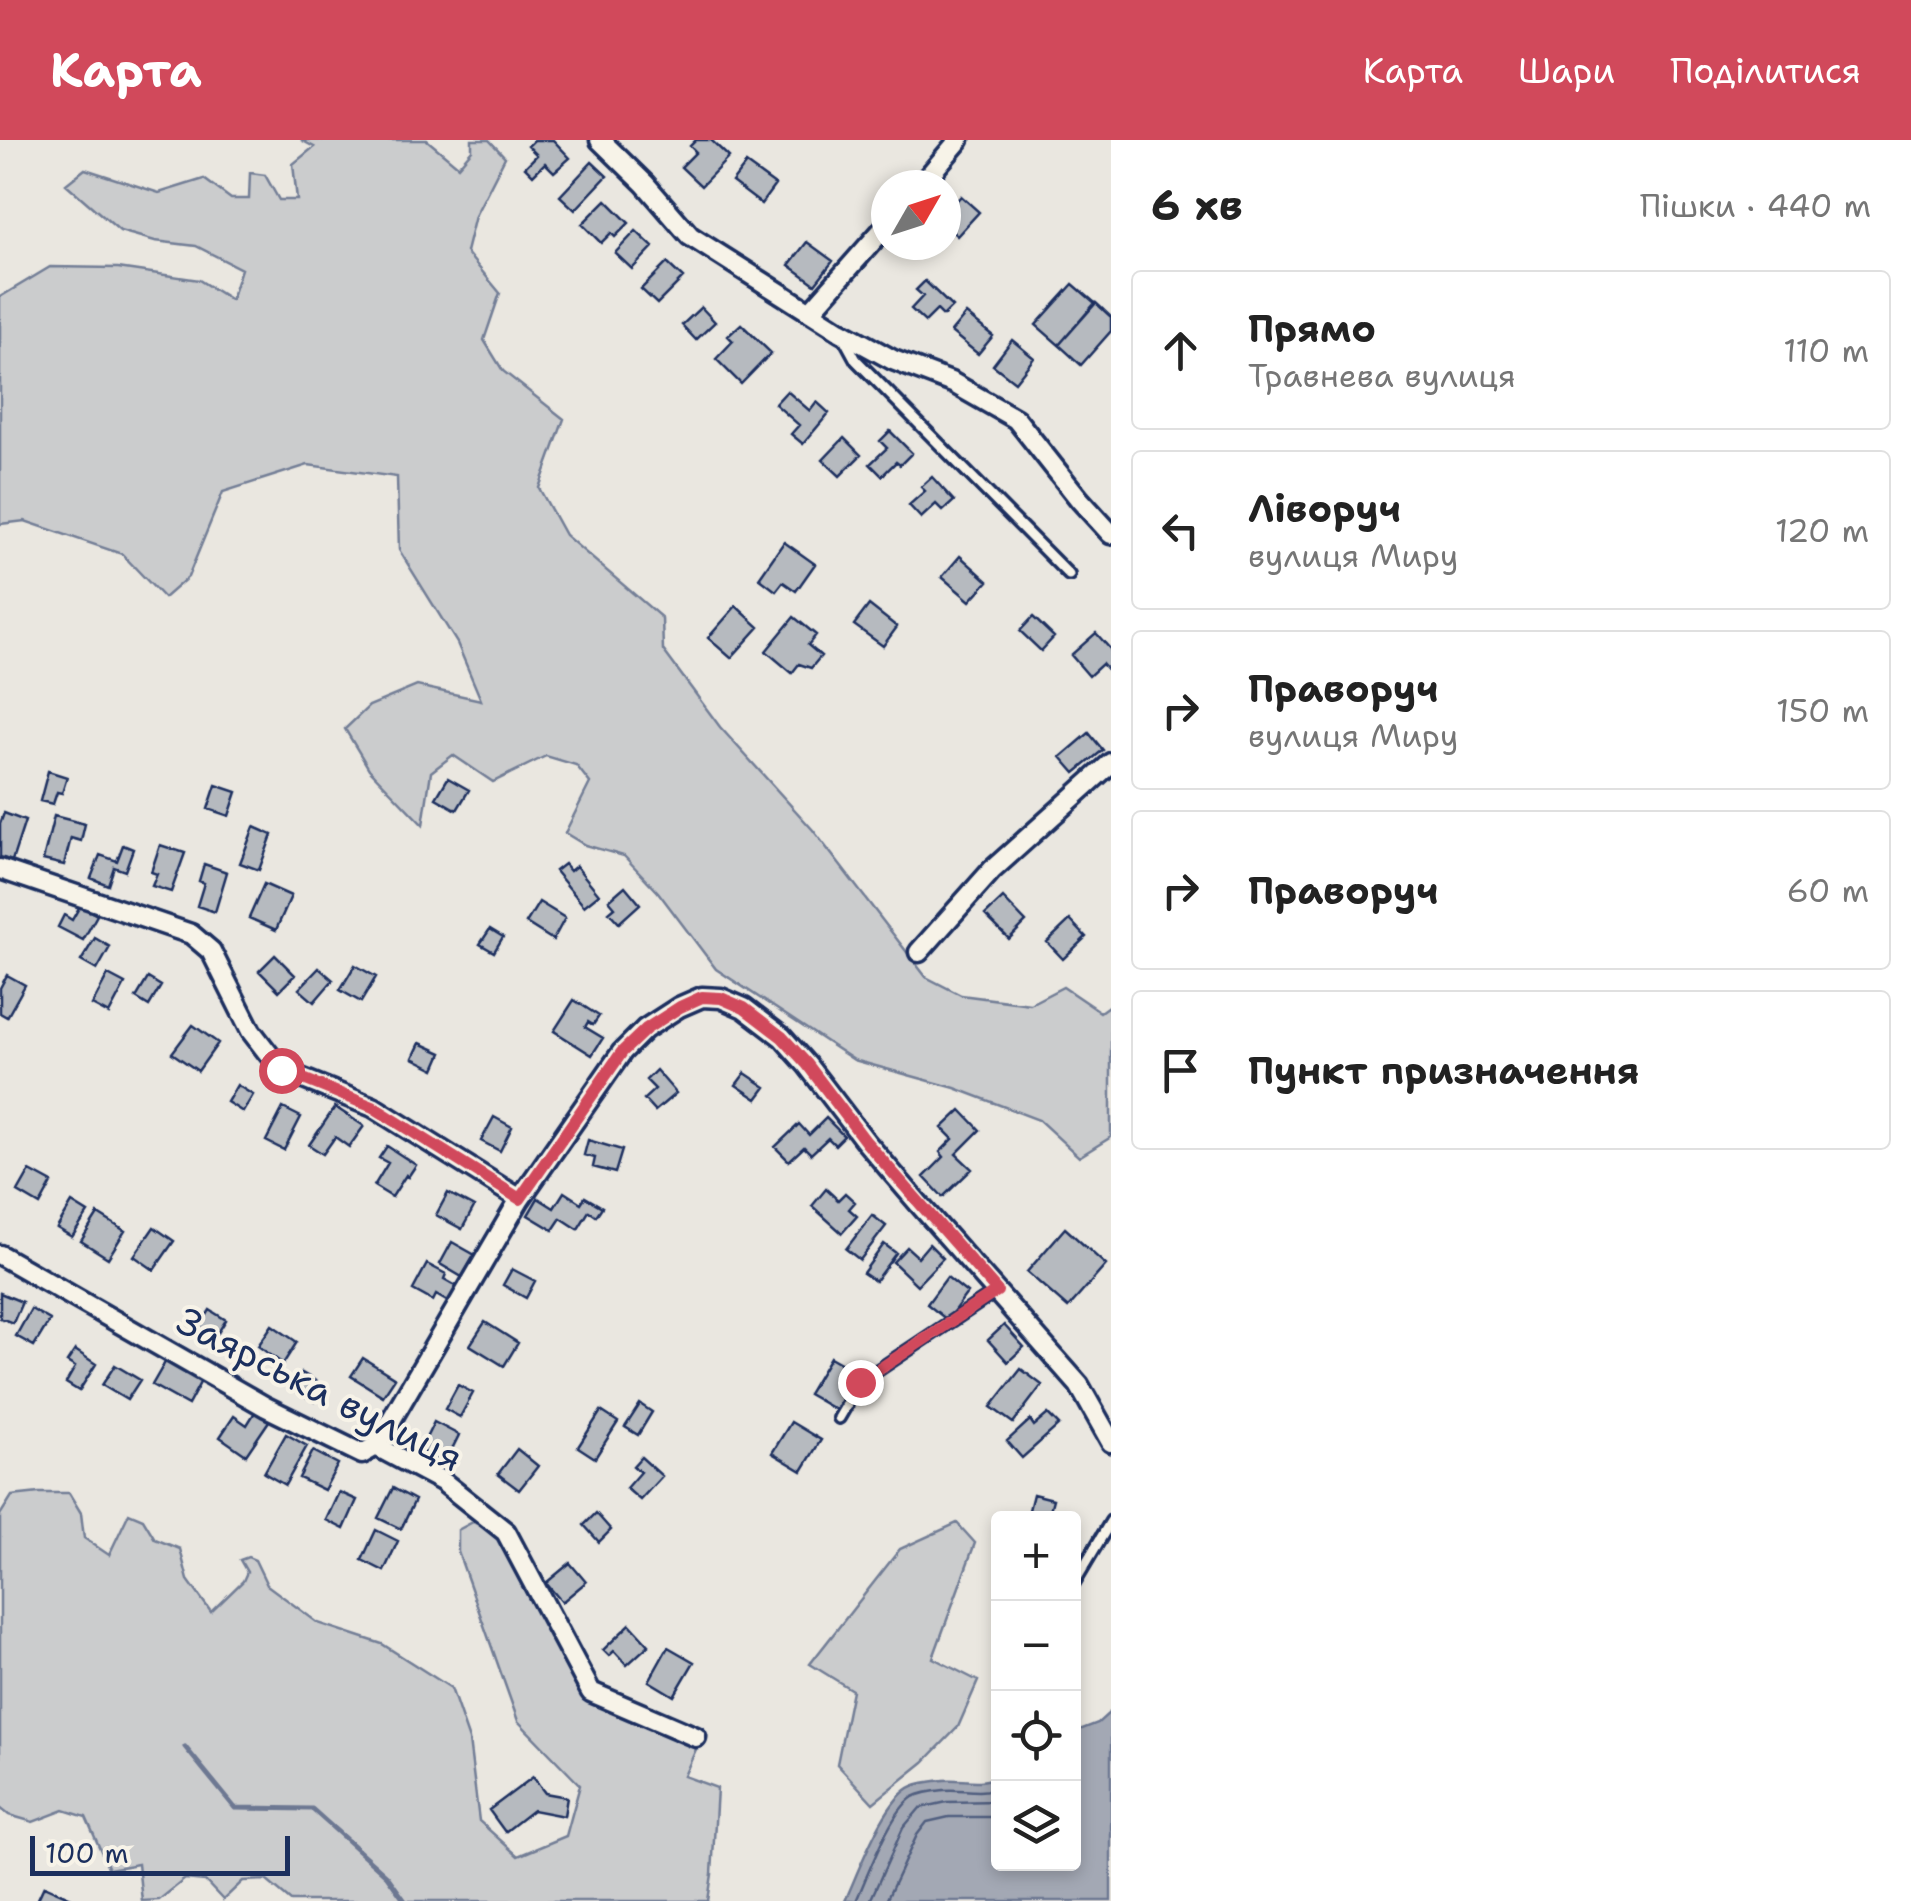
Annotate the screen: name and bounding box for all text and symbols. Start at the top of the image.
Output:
text: Карта [50,38,202,102]
text: Карта [1363,47,1463,94]
text: Шари [1518,47,1615,94]
text: Поділитися [1670,47,1861,94]
north arrow [871,170,961,260]
text: 6 хв [1151,177,1243,233]
text: Пішки · 440 m [1640,184,1871,227]
text: Прямо [1248,303,1376,354]
icon: ahead [1153,323,1208,378]
text: 110 m [1783,329,1869,372]
text: Травнева вулиця [1248,354,1516,397]
text: Ліворуч [1248,483,1401,534]
icon: left [1153,503,1208,558]
text: 120 m [1775,509,1869,552]
text: вулиця Миру [1248,534,1458,577]
text: Праворуч [1248,663,1438,714]
icon: right [1153,683,1208,738]
text: 150 m [1776,689,1869,732]
text: вулиця Миру [1248,714,1458,757]
icon: right [1153,863,1208,918]
text: Праворуч [1248,865,1438,916]
text: 60 m [1787,869,1869,912]
icon: arrive [1153,1043,1208,1098]
text: Пункт призначення [1248,1045,1639,1096]
route start [259,1048,305,1094]
street label: Заярська вулиця [168,1295,472,1483]
route end [838,1360,884,1406]
map controls [991,1511,1081,1871]
button: + [991,1511,1081,1601]
button: − [991,1601,1081,1691]
button: locate [991,1691,1081,1781]
button: layers [991,1781,1081,1871]
scale bar [30,1831,290,1876]
text: 100 m [45,1834,129,1872]

